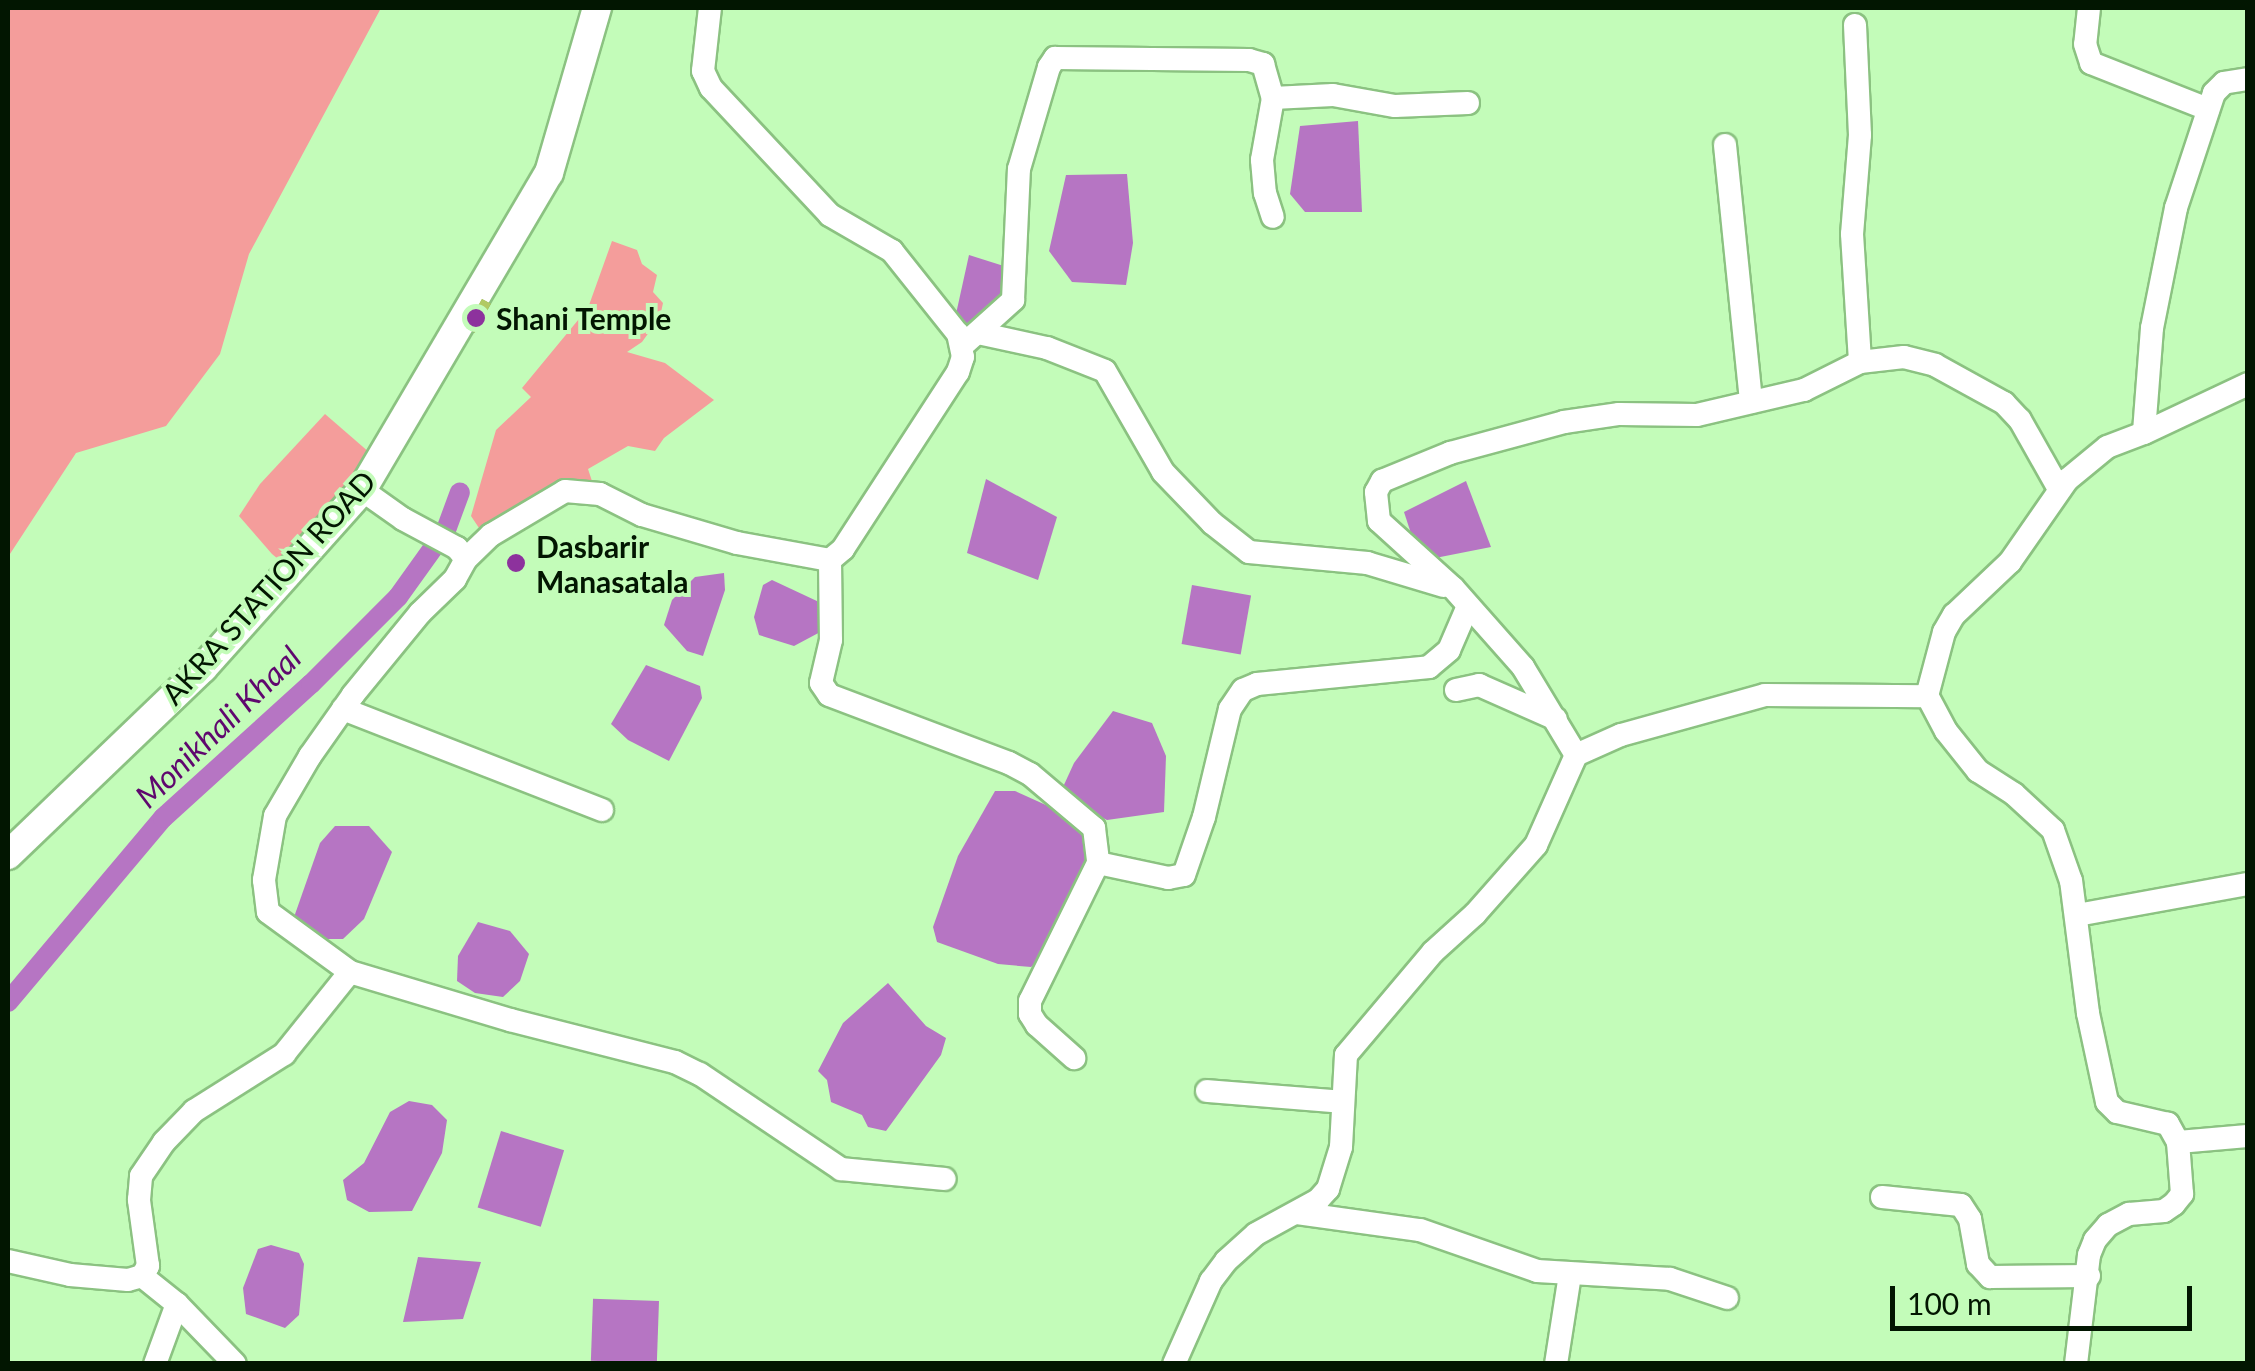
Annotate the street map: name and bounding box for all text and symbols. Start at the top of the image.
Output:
place label: Shani Temple [496,300,672,336]
marker: Shani Temple [465,307,487,329]
street label: AKRA STATION ROAD [153,462,383,712]
place label: Dasbarir Manasatala [536,528,689,598]
marker: Dasbarir Manasatala [505,552,527,574]
water label: Monikhali Khaal [127,638,309,816]
scale bar [1895,1266,2198,1328]
text: 100 m [1907,1285,1992,1321]

